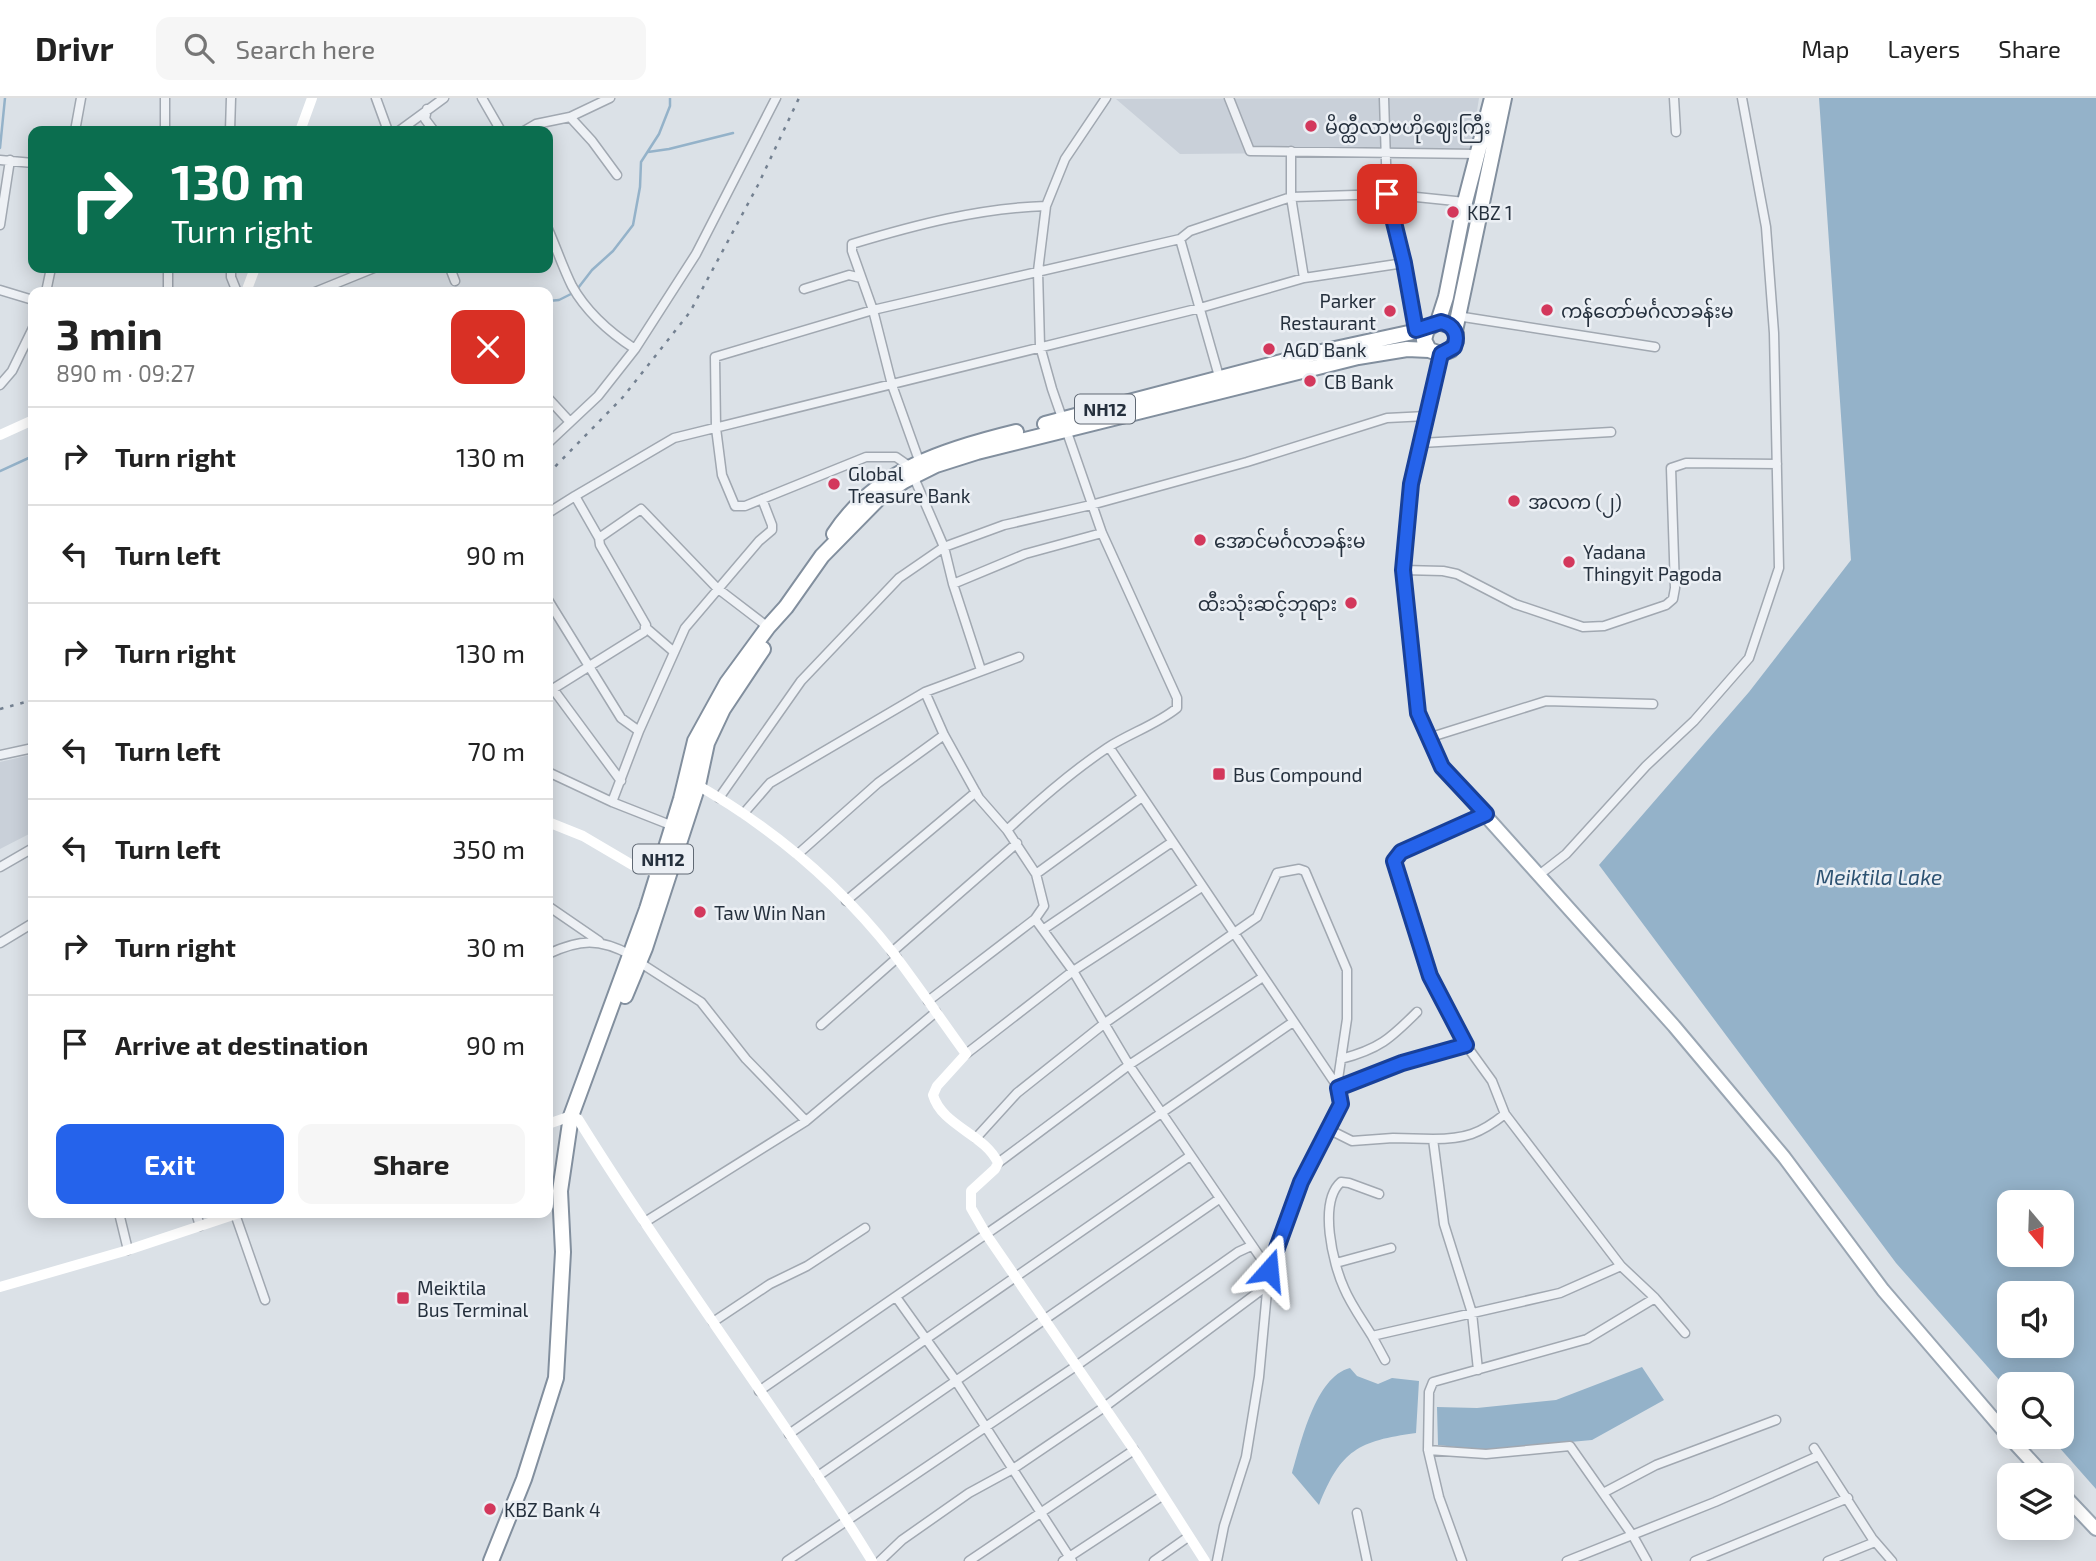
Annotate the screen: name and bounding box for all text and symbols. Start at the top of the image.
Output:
search box [156,17,646,80]
text: Drivr [35,28,114,68]
icon: search [180,29,218,67]
text: Search here [236,33,375,64]
text: Map [1801,34,1849,63]
text: Layers [1887,34,1960,63]
text: Share [1998,34,2061,63]
place label: မိတ္ထီလာဗဟိုဈေးကြီး [1325,113,1491,144]
marker: မိတ္ထီလာဗဟိုဈေးကြီး [1303,118,1319,134]
text: 130 m [171,151,305,210]
icon: right [56,154,147,245]
pin [1357,164,1417,224]
icon: arrive [1368,175,1406,213]
place label: KBZ 1 [1467,201,1513,224]
marker: KBZ 1 [1445,204,1461,220]
text: Turn right [171,211,313,249]
place label: Parker Restaurant [1280,289,1376,334]
place label: ကန်တော်မင်္ဂလာခန်းမ [1561,297,1734,327]
marker: ကန်တော်မင်္ဂလာခန်းမ [1539,302,1555,318]
marker: Parker Restaurant [1382,303,1398,319]
text: 3 min [56,308,163,358]
button: close [451,310,525,384]
place label: AGD Bank [1283,338,1367,361]
marker: AGD Bank [1261,341,1277,357]
text: 890 m · 09:27 [56,359,195,387]
place label: CB Bank [1324,370,1394,393]
marker: CB Bank [1302,373,1318,389]
road number: NH12 [1075,394,1135,424]
icon: right [56,437,94,475]
text: Turn right [115,441,236,472]
text: 130 m [456,441,525,472]
place label: Global Treasure Bank [848,462,971,507]
marker: Global Treasure Bank [826,476,842,492]
place label: အလက (၂) [1528,490,1622,518]
marker: အလက (၂) [1506,493,1522,509]
place label: အောင်မင်္ဂလာခန်းမ [1214,527,1366,557]
marker: အောင်မင်္ဂလာခန်းမ [1192,532,1208,548]
icon: left [56,535,94,573]
text: Turn left [115,539,221,570]
text: 90 m [466,539,525,570]
place label: Yadana Thingyit Pagoda [1583,540,1722,585]
marker: Yadana Thingyit Pagoda [1561,554,1577,570]
place label: ထီးသုံးဆင့်ဘုရား [1198,590,1337,621]
marker: ထီးသုံးဆင့်ဘုရား [1343,595,1359,611]
icon: right [56,633,94,671]
text: Turn right [115,637,236,668]
text: 130 m [456,637,525,668]
icon: left [56,731,94,769]
text: Turn left [115,735,221,766]
text: 70 m [467,735,525,766]
place label: Bus Compound [1233,763,1362,786]
marker: Bus Compound [1211,766,1227,782]
icon: left [56,829,94,867]
text: Turn left [115,833,221,864]
text: 350 m [452,833,525,864]
road number: NH12 [633,844,693,874]
water label: Meiktila Lake [1816,864,1942,889]
place label: Taw Win Nan [714,901,826,924]
marker: Taw Win Nan [692,904,708,920]
icon: right [56,927,94,965]
text: Turn right [115,931,236,962]
text: 30 m [466,931,525,962]
icon: arrive [56,1025,94,1063]
text: Arrive at destination [115,1029,368,1060]
text: 90 m [466,1029,525,1060]
button: Exit [56,1124,284,1204]
button: Share [298,1124,525,1204]
north arrow [1997,1190,2074,1267]
map controls [1997,1190,2074,1540]
position arrow [1232,1233,1306,1307]
place label: Meiktila Bus Terminal [417,1276,529,1321]
button: sound [1997,1281,2074,1358]
marker: Meiktila Bus Terminal [395,1290,411,1306]
button: search [1997,1372,2074,1449]
button: layers [1997,1463,2074,1540]
place label: KBZ Bank 4 [504,1498,601,1521]
marker: KBZ Bank 4 [482,1501,498,1517]

